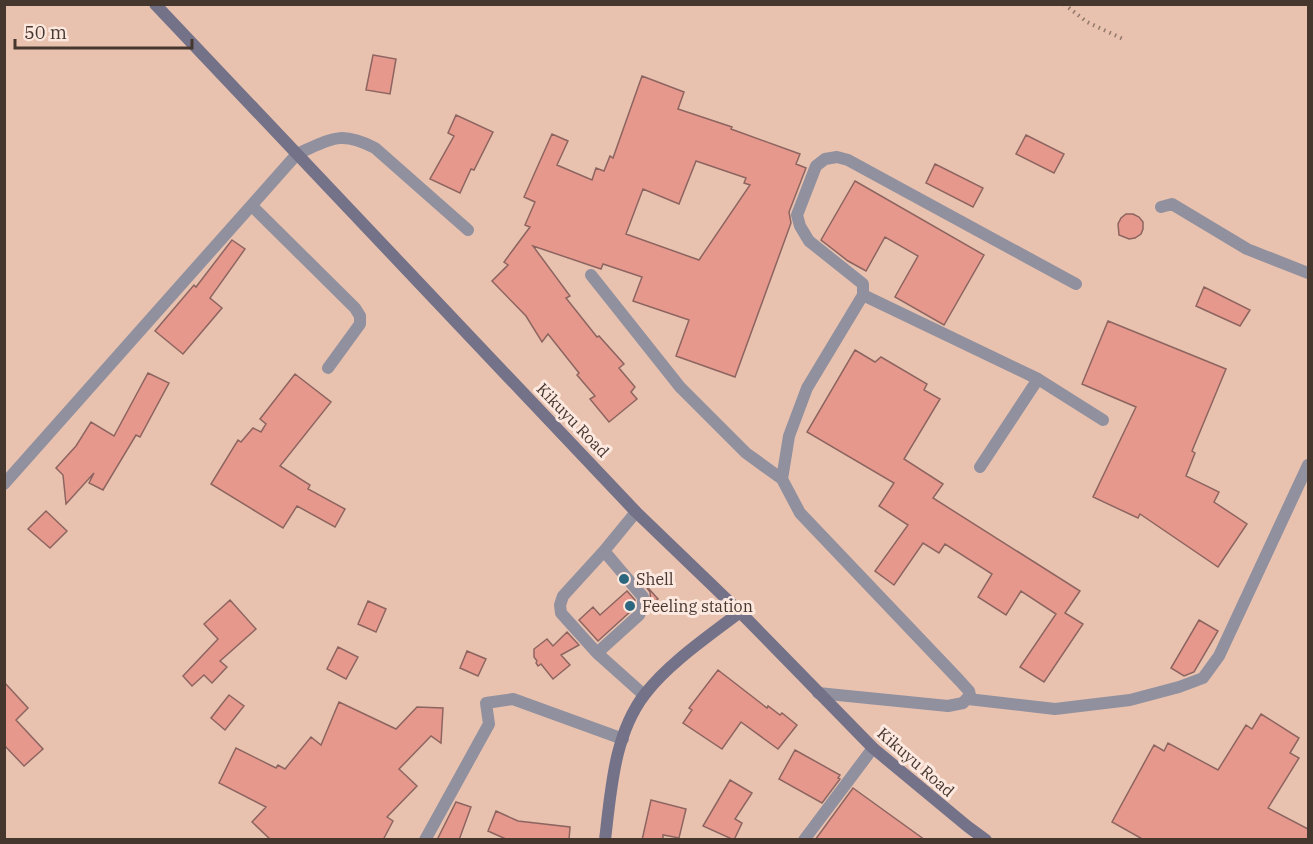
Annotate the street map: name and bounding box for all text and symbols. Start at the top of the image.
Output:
scale bar [15,12,192,50]
text: 50 m [24,21,67,44]
street label: Kikuyu Road [533,379,614,462]
place label: Shell [636,569,674,589]
marker: Shell [617,572,631,586]
place label: Feeling station [642,596,753,616]
marker: Feeling station [623,599,637,613]
street label: Kikuyu Road [873,723,959,801]

